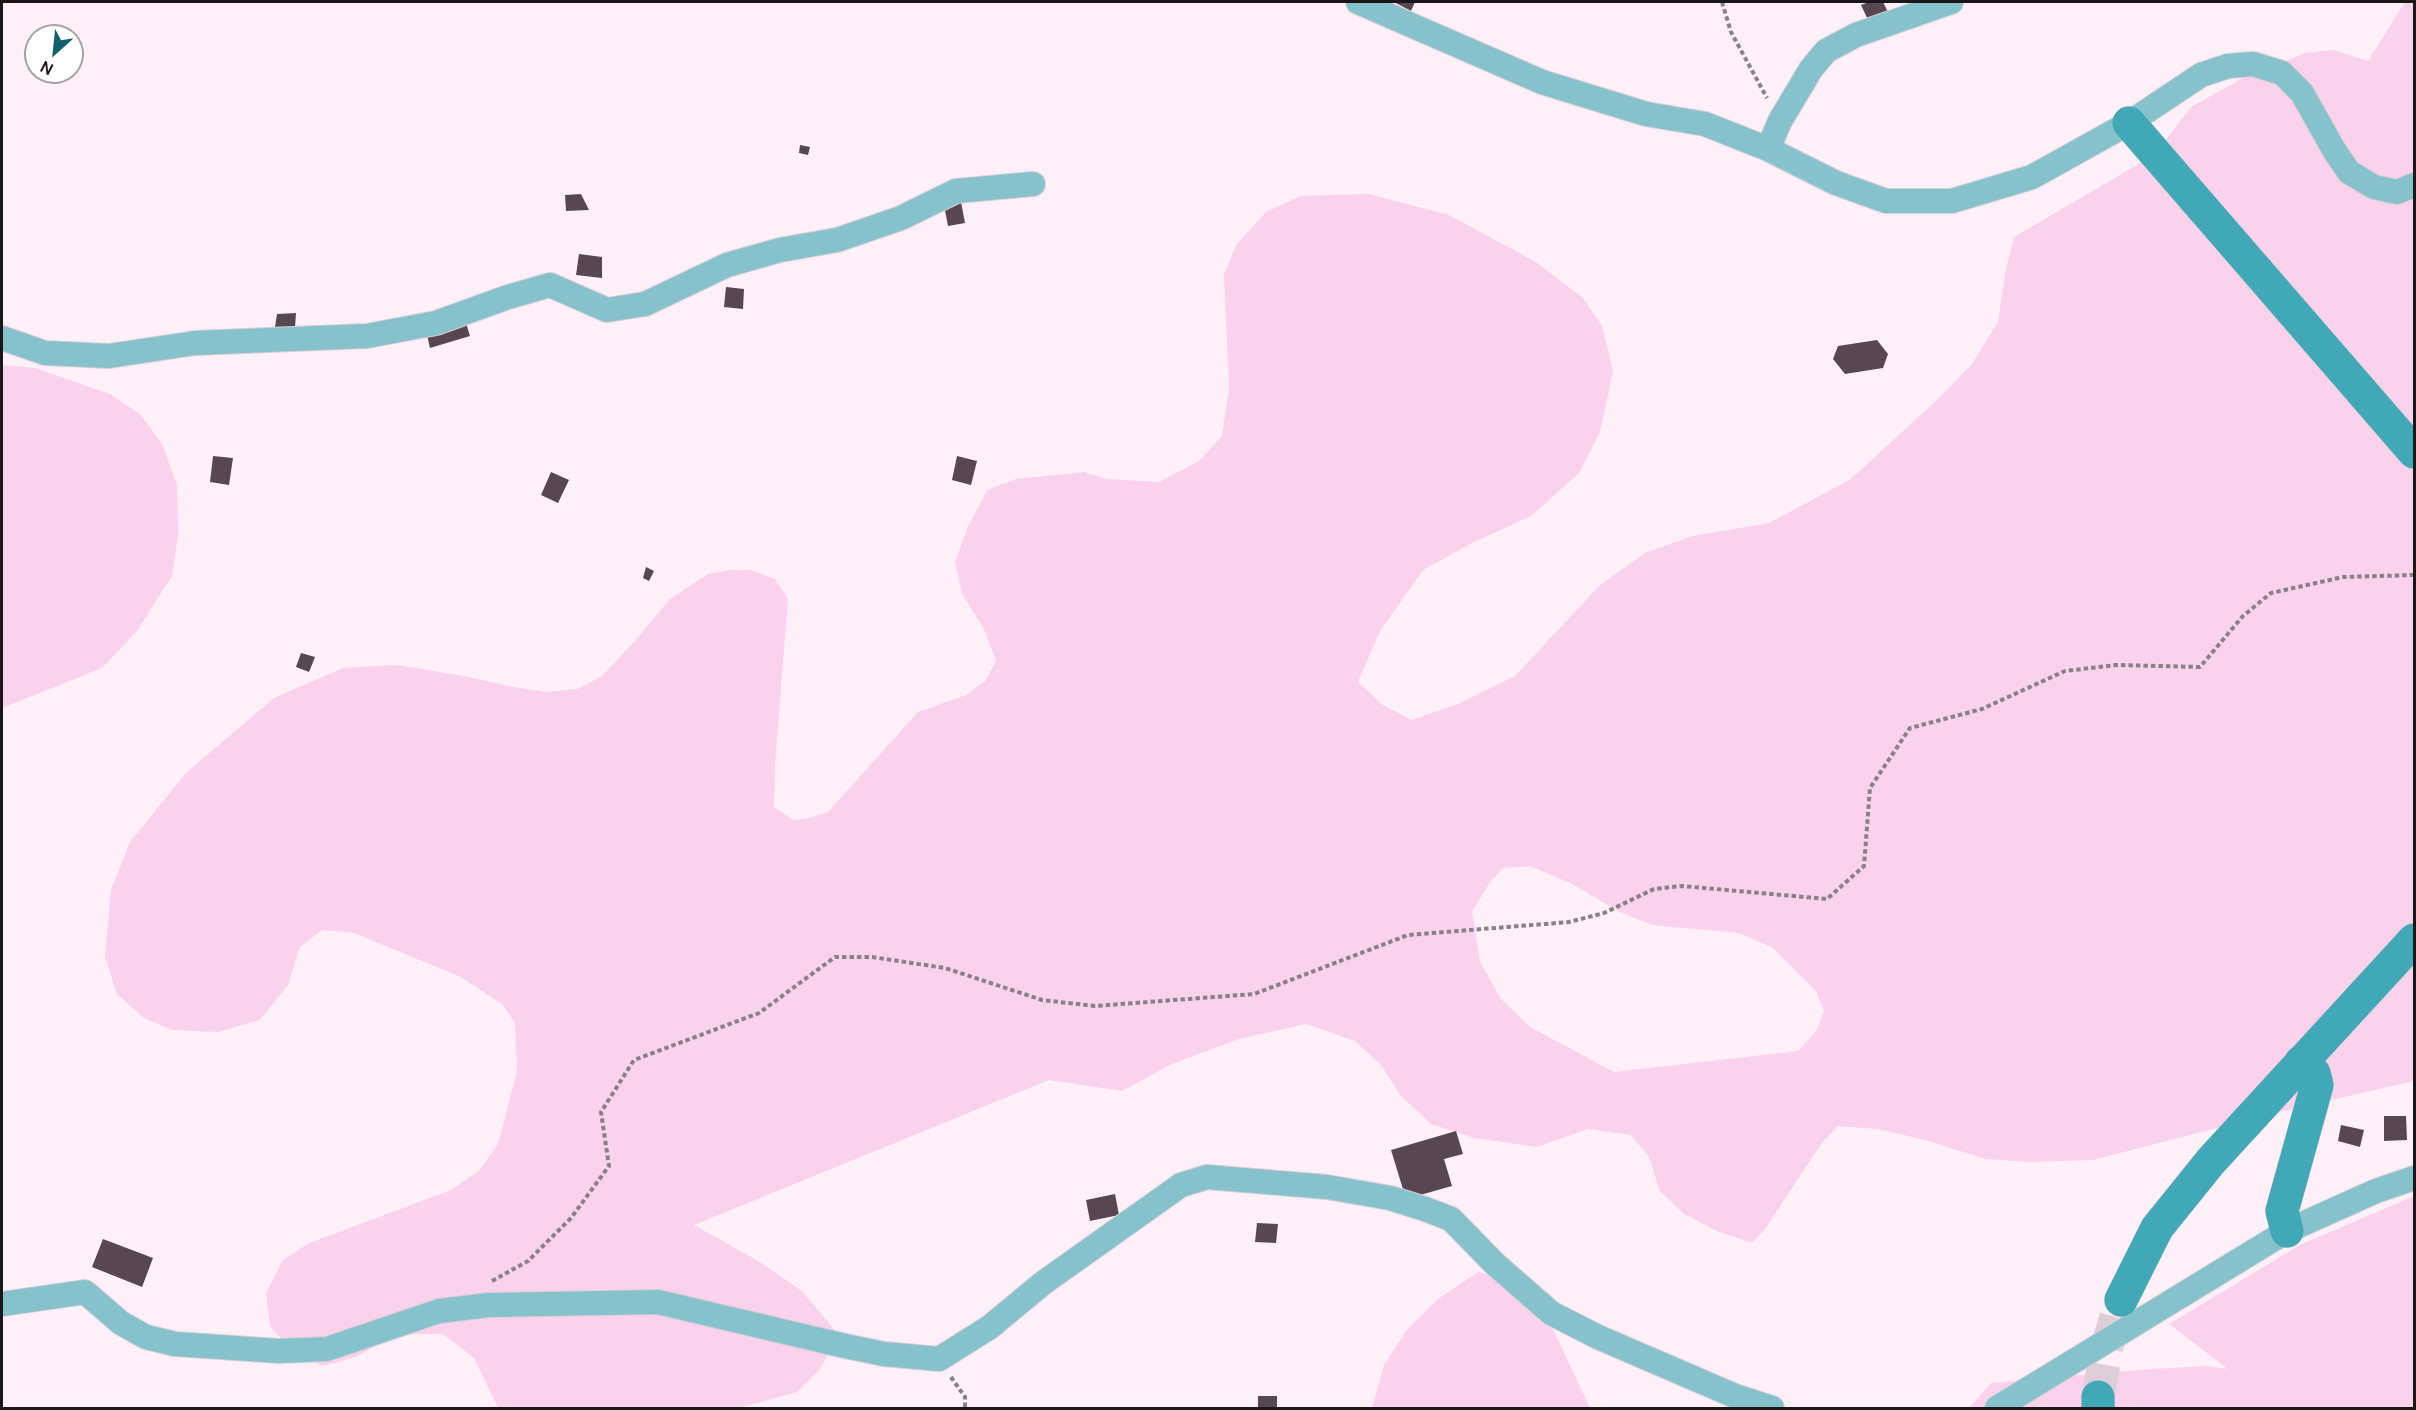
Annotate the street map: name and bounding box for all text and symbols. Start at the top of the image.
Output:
north arrow [24,24,84,84]
text: N [37,56,57,81]

